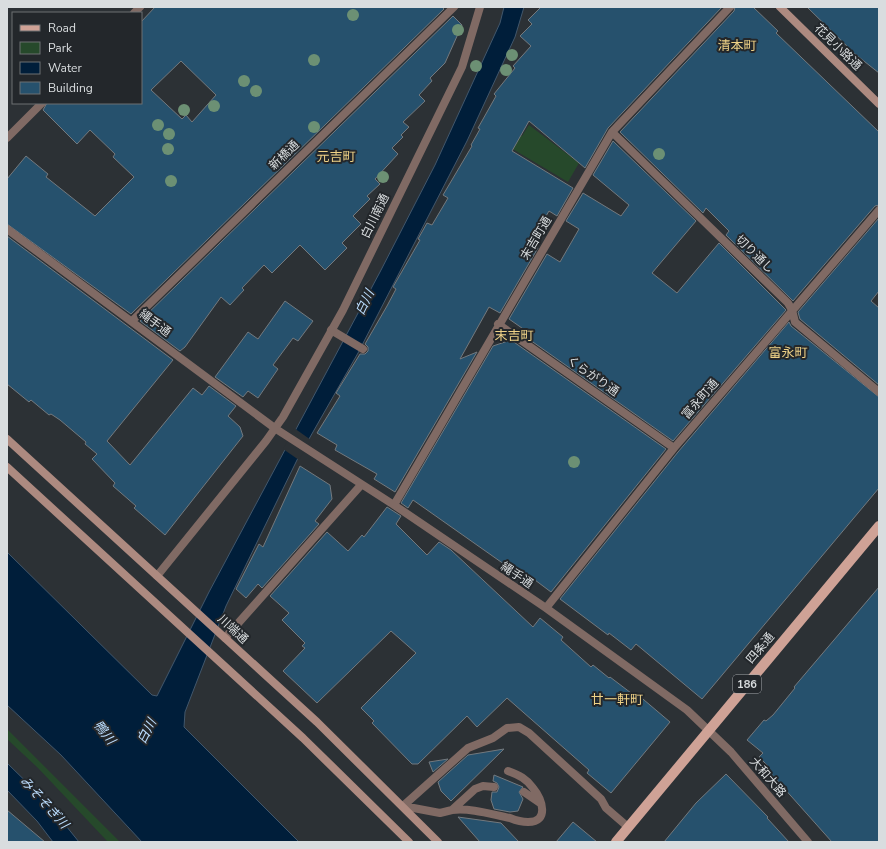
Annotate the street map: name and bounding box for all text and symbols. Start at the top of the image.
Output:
legend [12,12,142,104]
text: Road [48,20,76,36]
street label: 花見小路通 [811,20,865,74]
district label: 清本町 [717,37,757,55]
text: Park [48,40,73,56]
text: Water [48,60,82,76]
text: Building [48,80,93,96]
street label: 新橋通 [265,137,303,173]
district label: 元吉町 [316,148,356,166]
street label: 白川南通 [357,191,393,241]
street label: 末吉町通 [517,213,555,263]
street label: 切り通し [732,232,778,276]
water label: 白川 [351,285,380,318]
street label: 縄手通 [136,306,174,340]
district label: 末吉町 [494,327,534,345]
district label: 富永町 [768,344,808,362]
street label: くらがり通 [564,352,622,400]
street label: 富永町通 [678,376,722,422]
street label: 縄手通 [498,558,536,592]
street label: 川端通 [214,611,252,647]
street label: 四条通 [742,629,778,667]
road number: 186 [733,675,761,693]
district label: 廿一軒町 [591,691,643,709]
water label: 白川 [133,714,162,747]
water label: 鴨川 [89,717,121,750]
street label: 大和大路 [746,754,790,800]
water label: みそそぎ川 [16,772,74,834]

